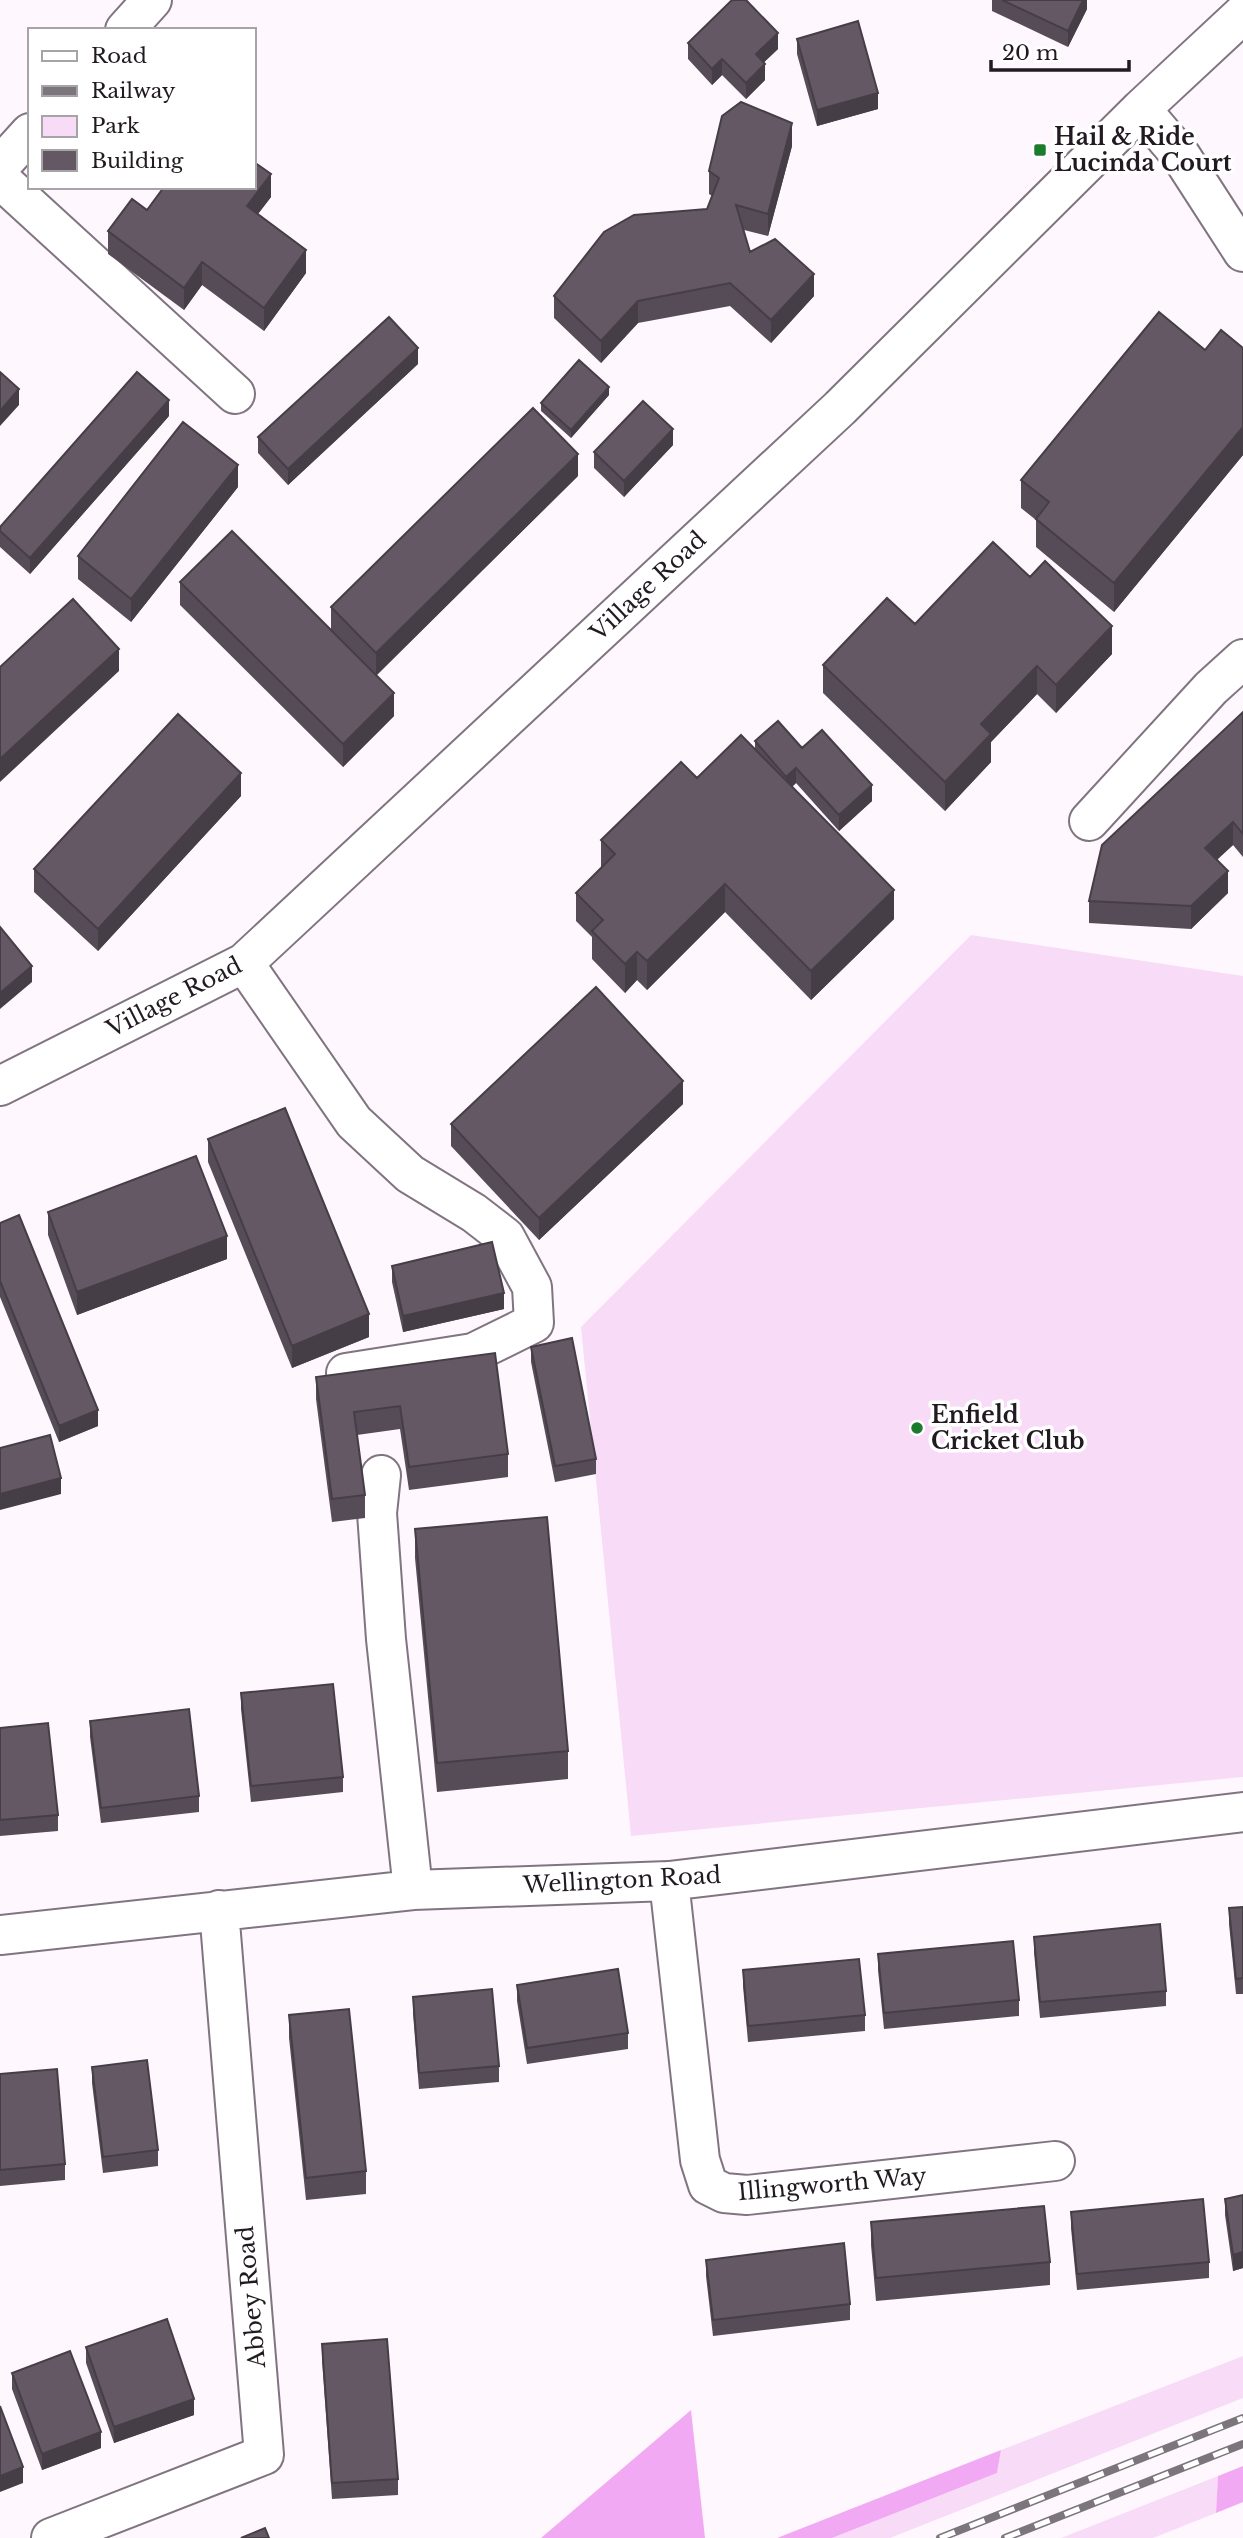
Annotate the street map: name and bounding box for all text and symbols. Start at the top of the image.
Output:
legend [28,28,256,189]
scale bar [991,28,1129,72]
text: 20 m [1002,40,1059,66]
text: Road [91,43,147,69]
text: Railway [91,78,176,104]
text: Park [91,113,140,139]
place label: Hail & Ride Lucinda Court [1054,123,1232,177]
marker: Hail & Ride Lucinda Court [1032,142,1048,158]
text: Building [91,148,184,174]
street label: Village Road [584,525,712,647]
street label: Village Road [101,951,246,1044]
place label: Enfield Cricket Club [931,1401,1085,1455]
marker: Enfield Cricket Club [909,1420,925,1436]
street label: Wellington Road [521,1861,722,1899]
street label: Illingworth Way [736,2162,928,2206]
street label: Abbey Road [231,2225,271,2370]

